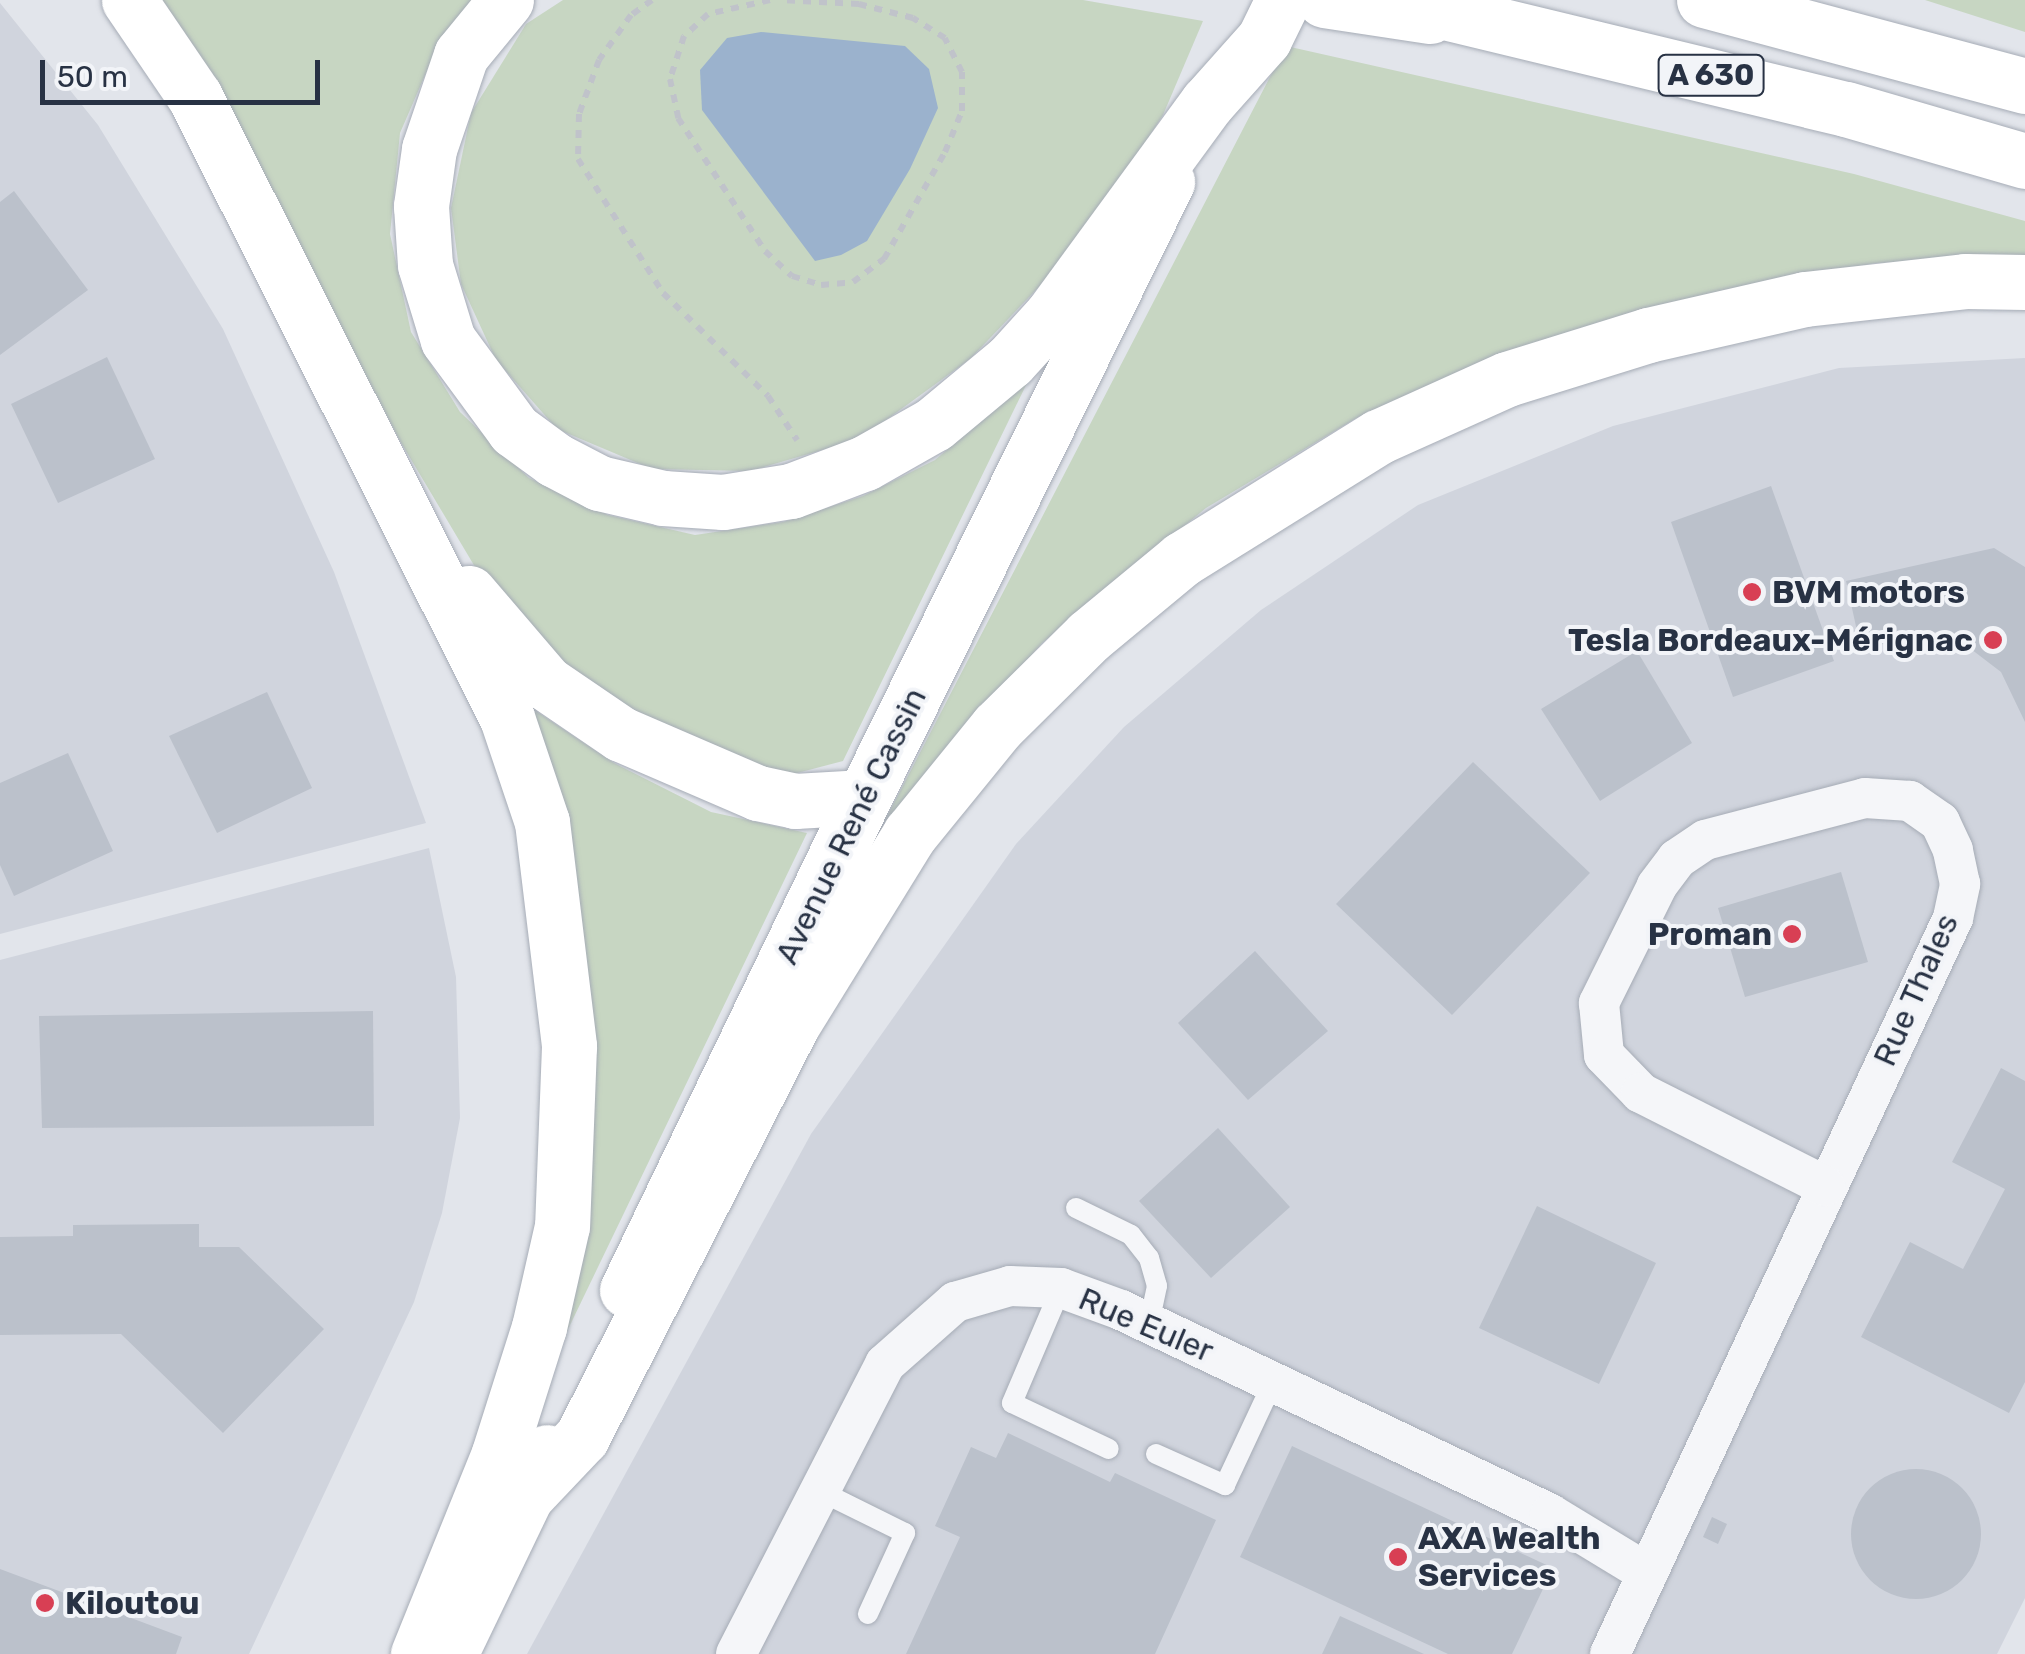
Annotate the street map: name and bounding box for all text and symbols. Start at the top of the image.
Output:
scale bar [45,40,325,102]
road number: A 630 [1656,50,1766,100]
text: 50 m [57,59,128,95]
place label: BVM motors [1772,573,1965,611]
marker: BVM motors [1741,581,1763,603]
place label: Tesla Bordeaux-Mérignac [1568,621,1973,659]
marker: Tesla Bordeaux-Mérignac [1982,629,2004,651]
street label: Avenue René Cassin [767,682,935,970]
street label: Rue Thales [1865,908,1967,1072]
place label: Proman [1648,915,1772,953]
marker: Proman [1781,923,1803,945]
street label: Rue Euler [1073,1280,1219,1370]
place label: AXA Wealth Services [1418,1520,1602,1595]
marker: AXA Wealth Services [1387,1546,1409,1568]
place label: Kiloutou [65,1584,200,1622]
marker: Kiloutou [34,1592,56,1614]

